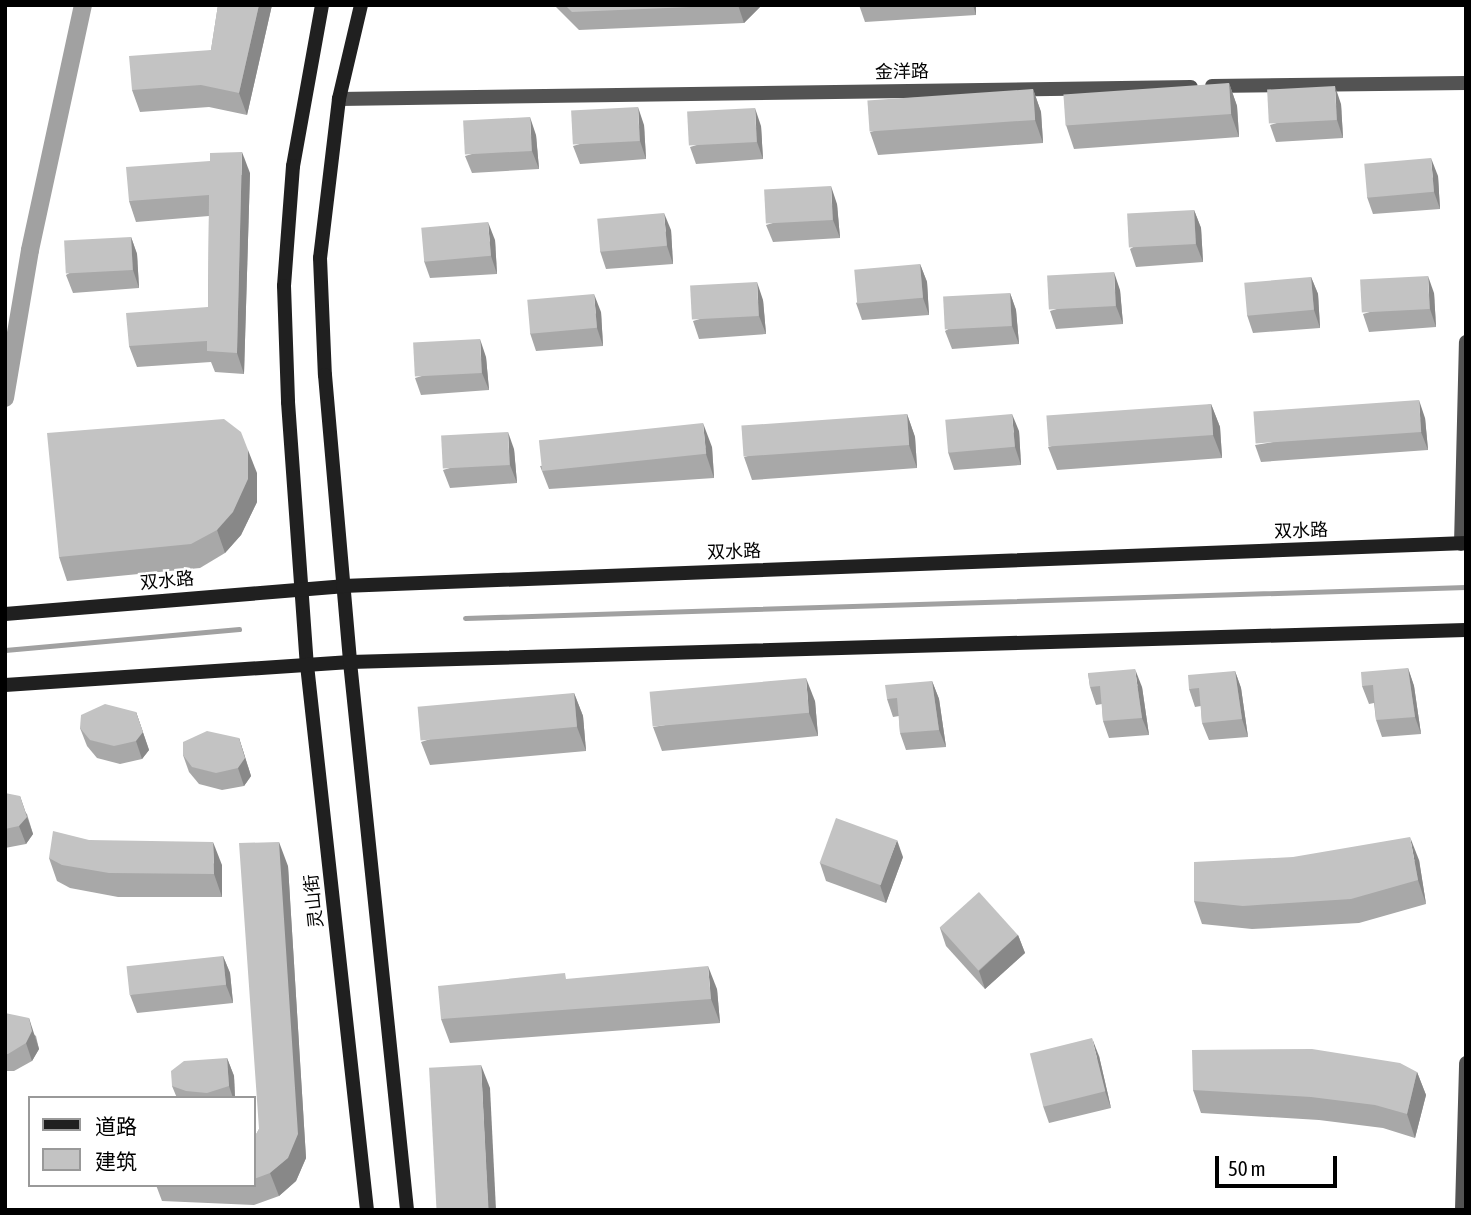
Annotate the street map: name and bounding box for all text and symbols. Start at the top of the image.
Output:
street label: 金洋路 [875,61,929,83]
street label: 双水路 [1274,519,1328,543]
street label: 双水路 [707,540,761,564]
street label: 双水路 [139,568,195,594]
street label: 灵山街 [300,873,328,929]
legend [28,1096,256,1187]
text: 道路 [95,1114,137,1138]
scale bar [1219,1142,1342,1186]
text: 建筑 [95,1149,137,1173]
text: 50 m [1228,1156,1266,1180]

